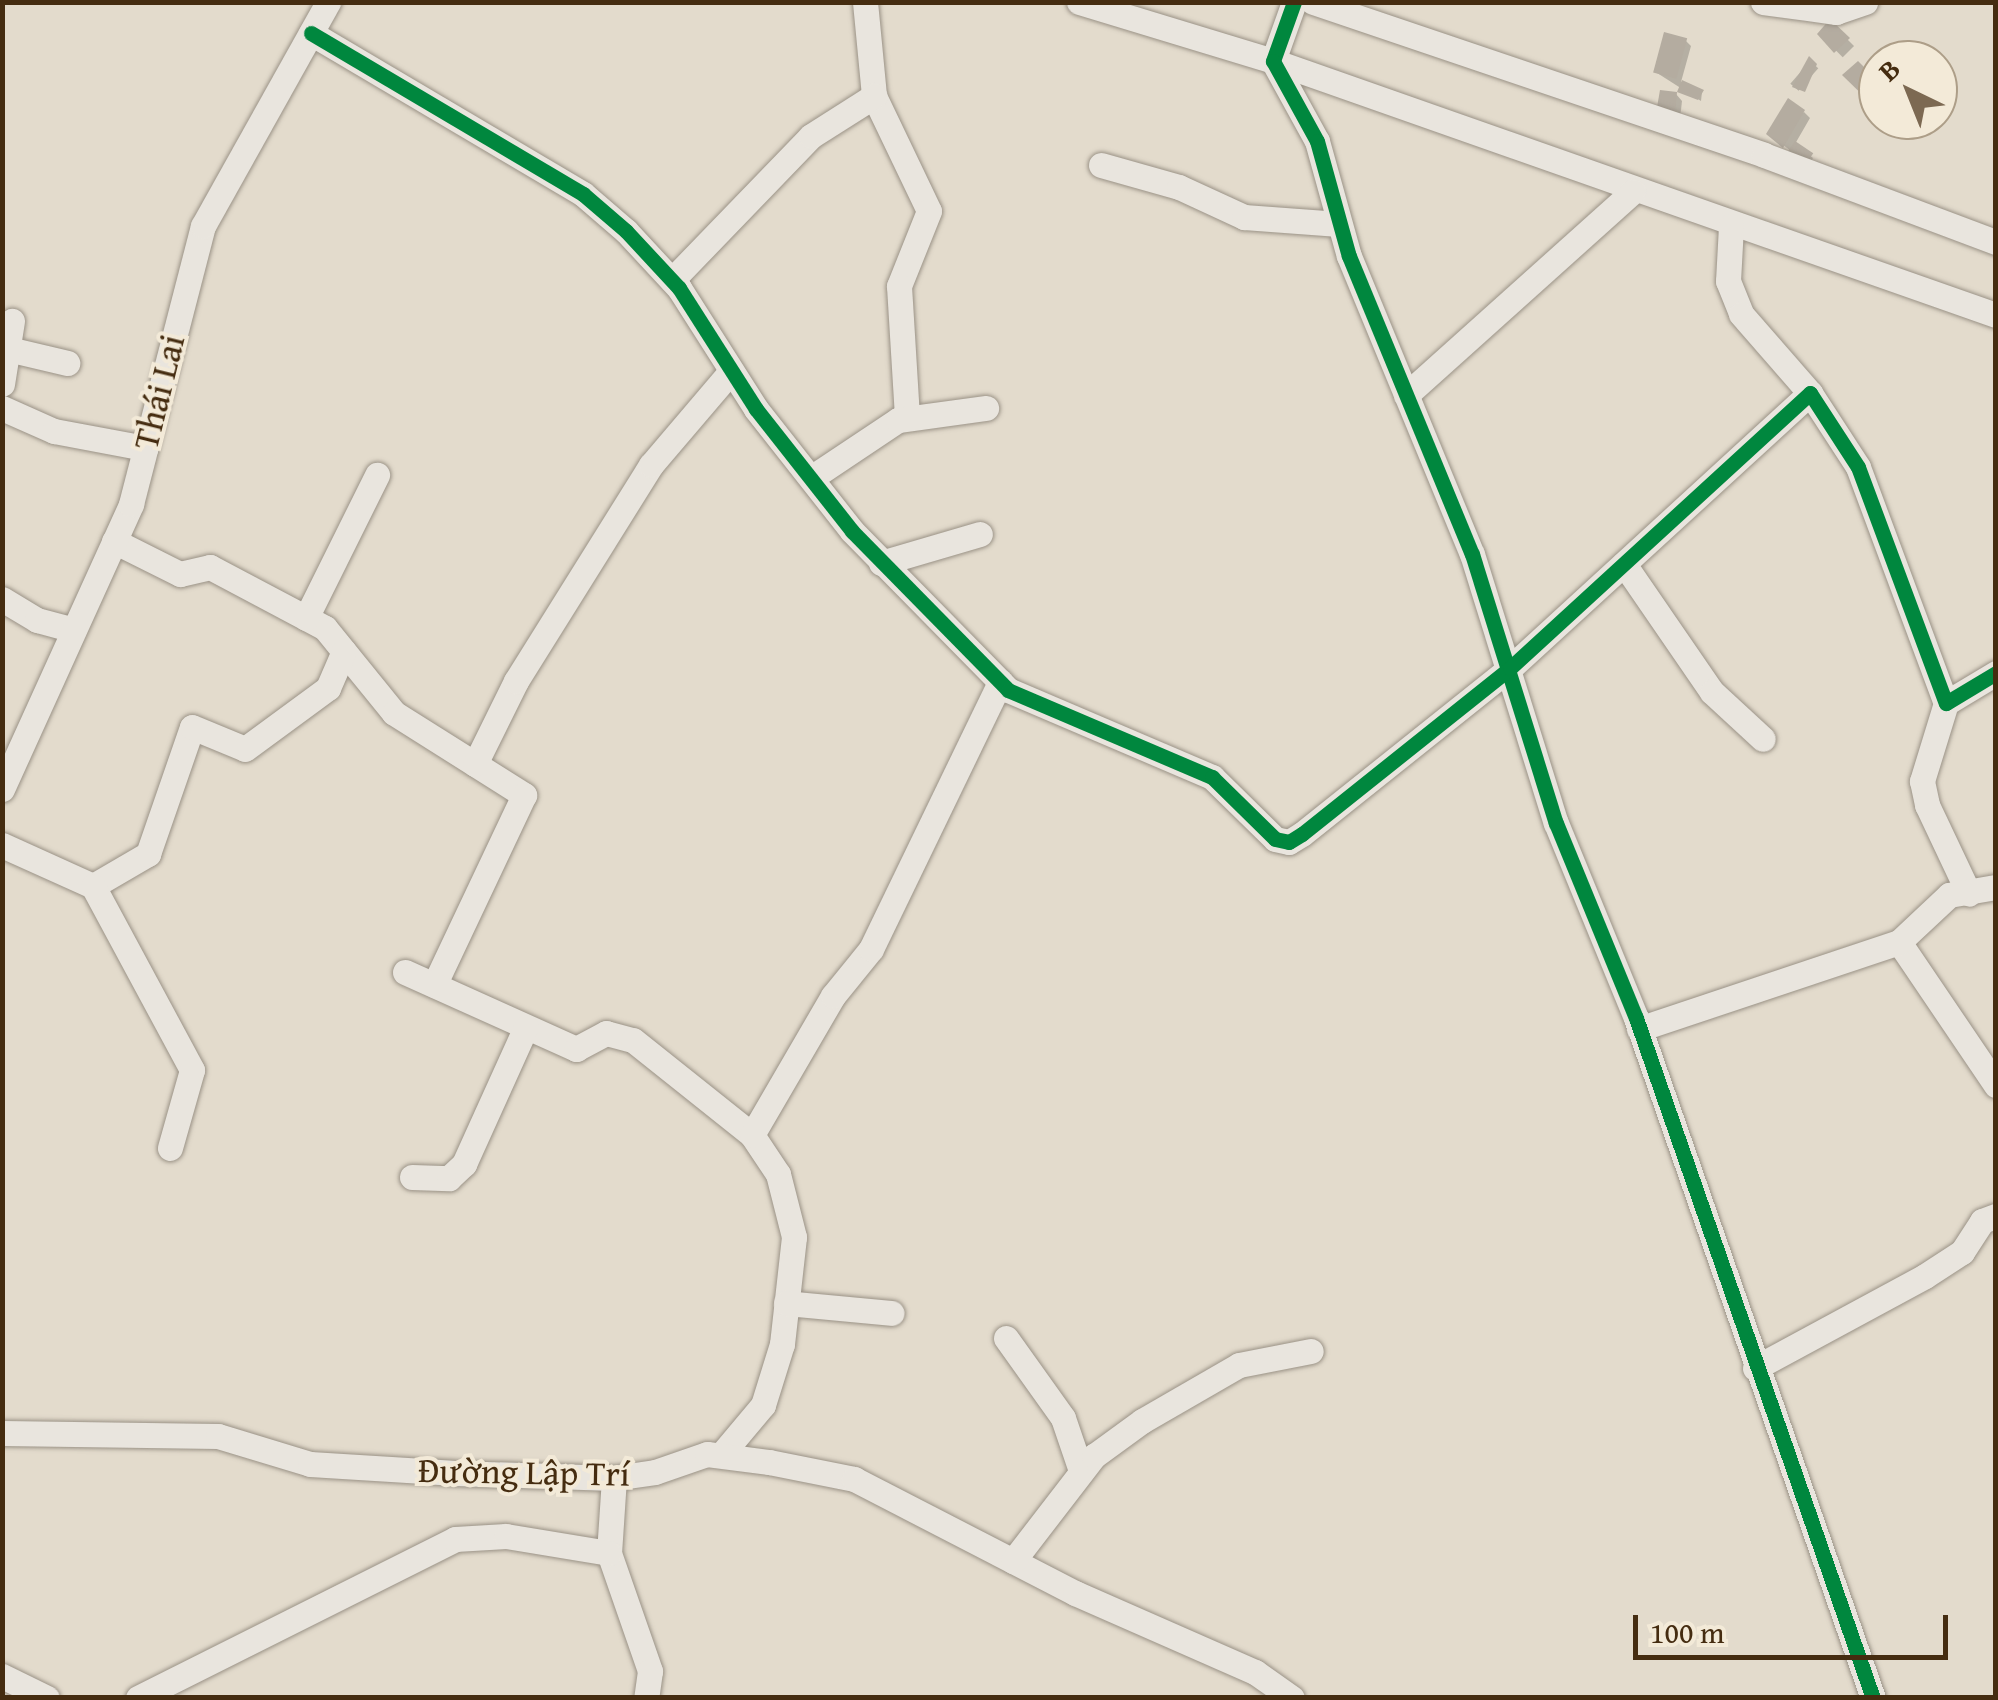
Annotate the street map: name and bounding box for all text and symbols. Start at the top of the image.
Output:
north arrow [1858,40,1958,140]
text: B [1868,48,1909,90]
street label: Thái Lai [124,330,194,454]
street label: Đường Lập Trí [418,1449,630,1495]
scale bar [1638,1595,1953,1657]
text: 100 m [1650,1610,1724,1654]

